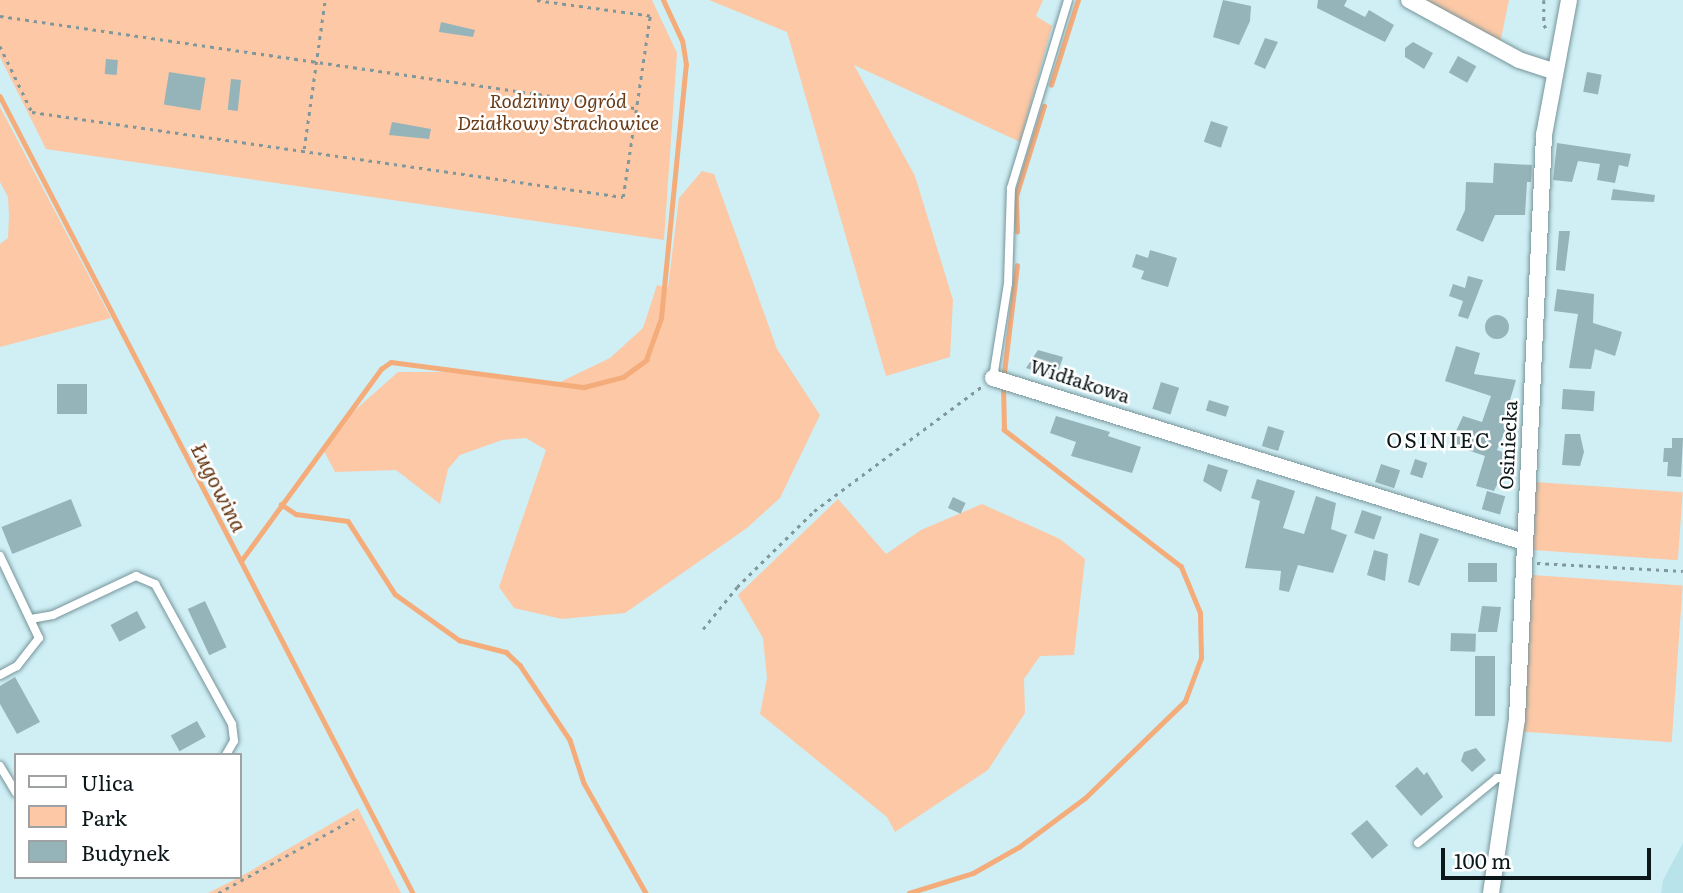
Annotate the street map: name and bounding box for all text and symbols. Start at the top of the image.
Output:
park label: Rodzinny Ogród Działkowy Strachowice [457,90,659,134]
street label: Widłakowa [1027,354,1133,408]
street label: Osiniecka [1494,400,1522,490]
district label: OSINIEC [1387,426,1491,452]
water label: Ługowina [187,438,253,536]
legend [14,753,242,879]
text: Ulica [81,766,134,797]
text: Park [81,801,127,832]
scale bar [1445,834,1655,878]
text: Budynek [81,836,170,867]
text: 100 m [1454,844,1511,875]

